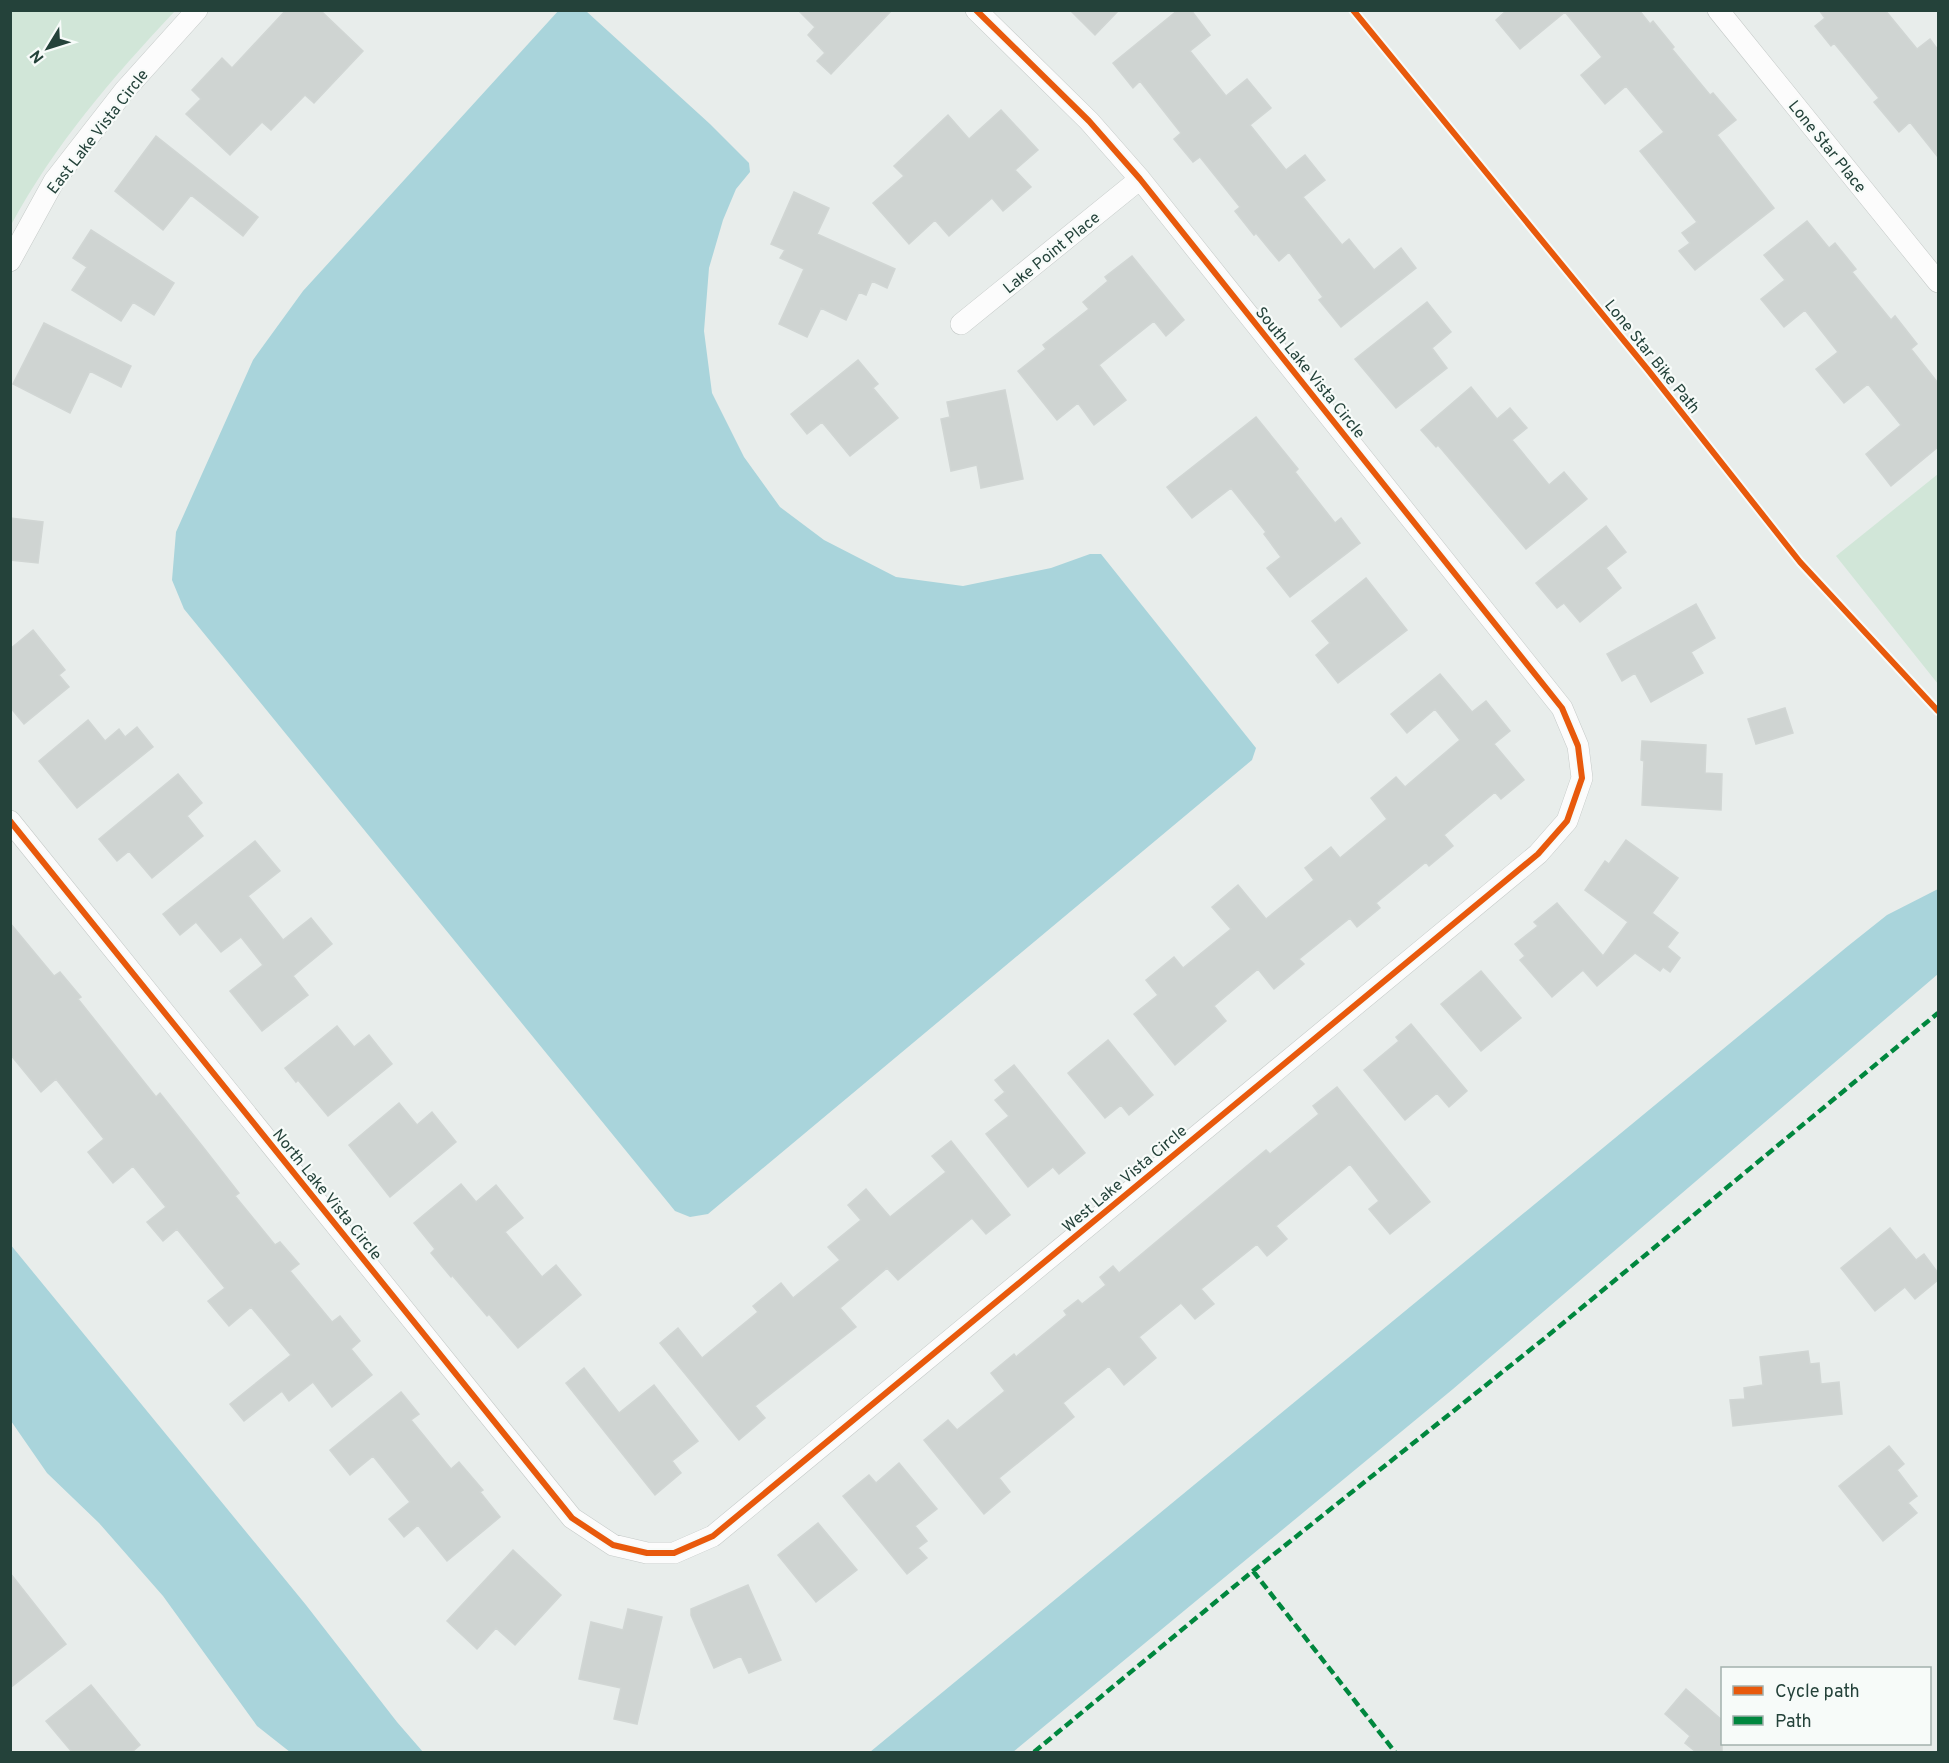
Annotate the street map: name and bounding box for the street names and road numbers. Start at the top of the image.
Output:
street label: East Lake Vista Circle [44,66,154,199]
street label: Lone Star Place [1783,97,1870,197]
street label: Lake Point Place [1000,208,1105,299]
street label: Lone Star Bike Path [1599,296,1704,418]
street label: South Lake Vista Circle [1250,303,1369,443]
street label: West Lake Vista Circle [1059,1121,1192,1238]
street label: North Lake Vista Circle [267,1126,386,1265]

